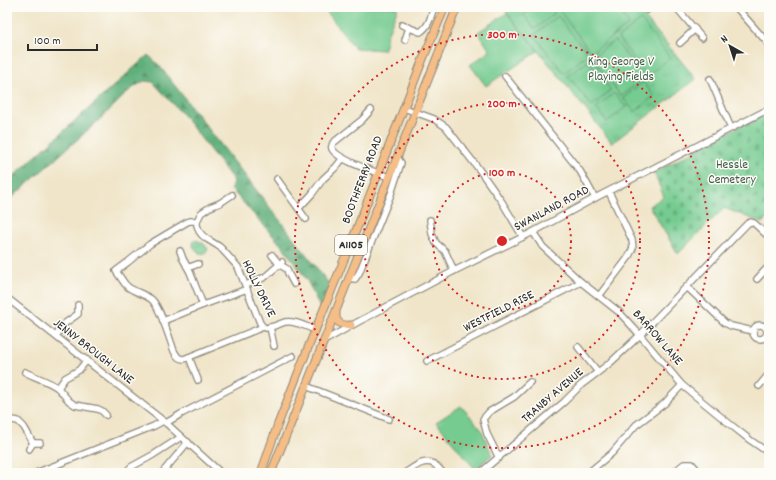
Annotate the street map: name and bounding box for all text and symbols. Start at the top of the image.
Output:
scale bar [28,26,97,52]
north arrow [710,26,750,66]
text: 300 m [487,27,517,44]
text: N [718,32,733,48]
text: 100 m [34,33,61,50]
park label: King George V Playing Fields [588,53,655,87]
text: 200 m [487,96,517,113]
street label: BOOTHFERRY ROAD [338,133,389,227]
park label: Hessle Cemetery [708,156,756,190]
text: 100 m [489,165,515,182]
street label: SWANLAND ROAD [511,181,593,237]
centre of rings [495,234,509,248]
road number: A1105 [335,235,367,255]
street label: HOLLY DRIVE [236,257,280,321]
street label: WESTFIELD RISE [460,286,538,338]
street label: BARROW LANE [627,306,687,370]
street label: JENNY BROUGH LANE [48,314,138,390]
street label: TRANBY AVENUE [518,364,588,428]

